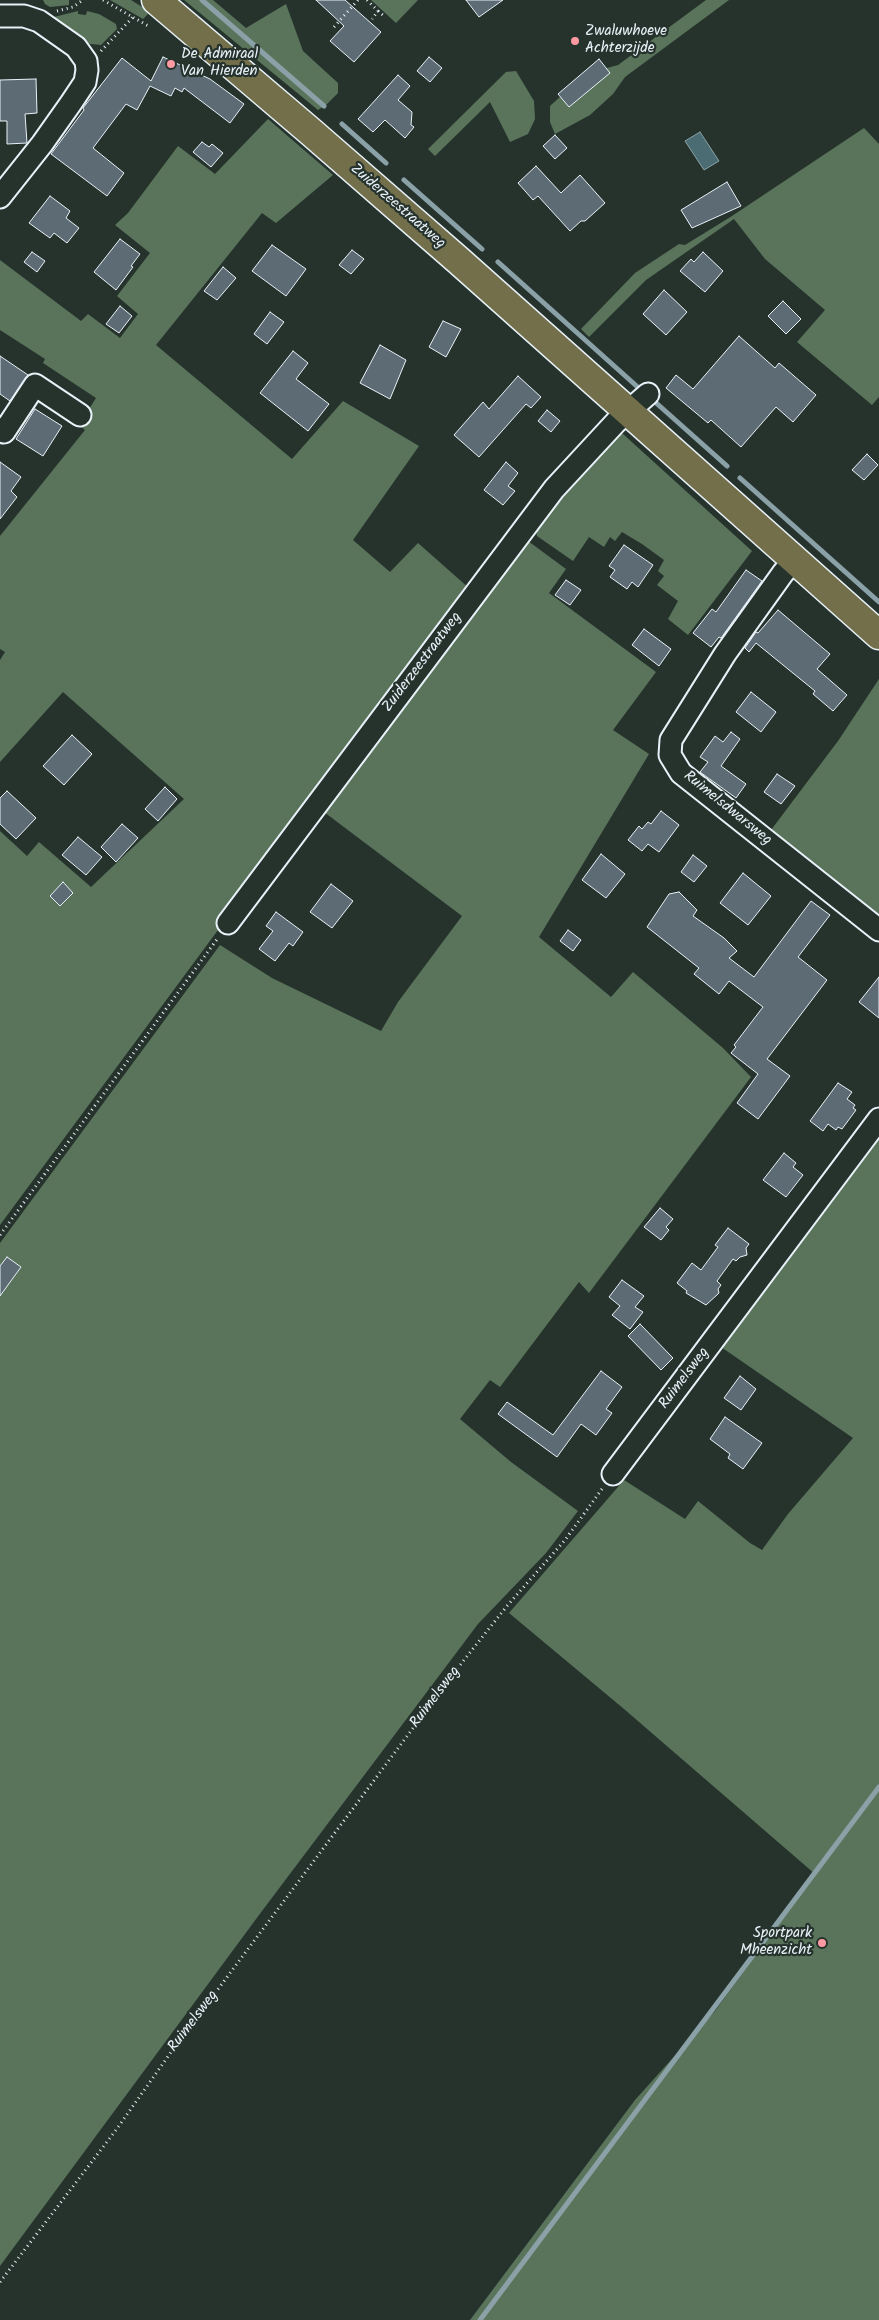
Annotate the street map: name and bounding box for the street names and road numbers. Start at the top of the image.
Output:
street label: Zuiderzeestraatweg [346,161,448,253]
street label: Zuiderzeestraatweg [380,610,466,716]
street label: Ruimelsdwarsweg [679,768,775,850]
street label: Ruimelsweg [656,1345,714,1413]
street label: Ruimelsweg [407,1664,465,1732]
street label: Ruimelsweg [165,1988,223,2056]

